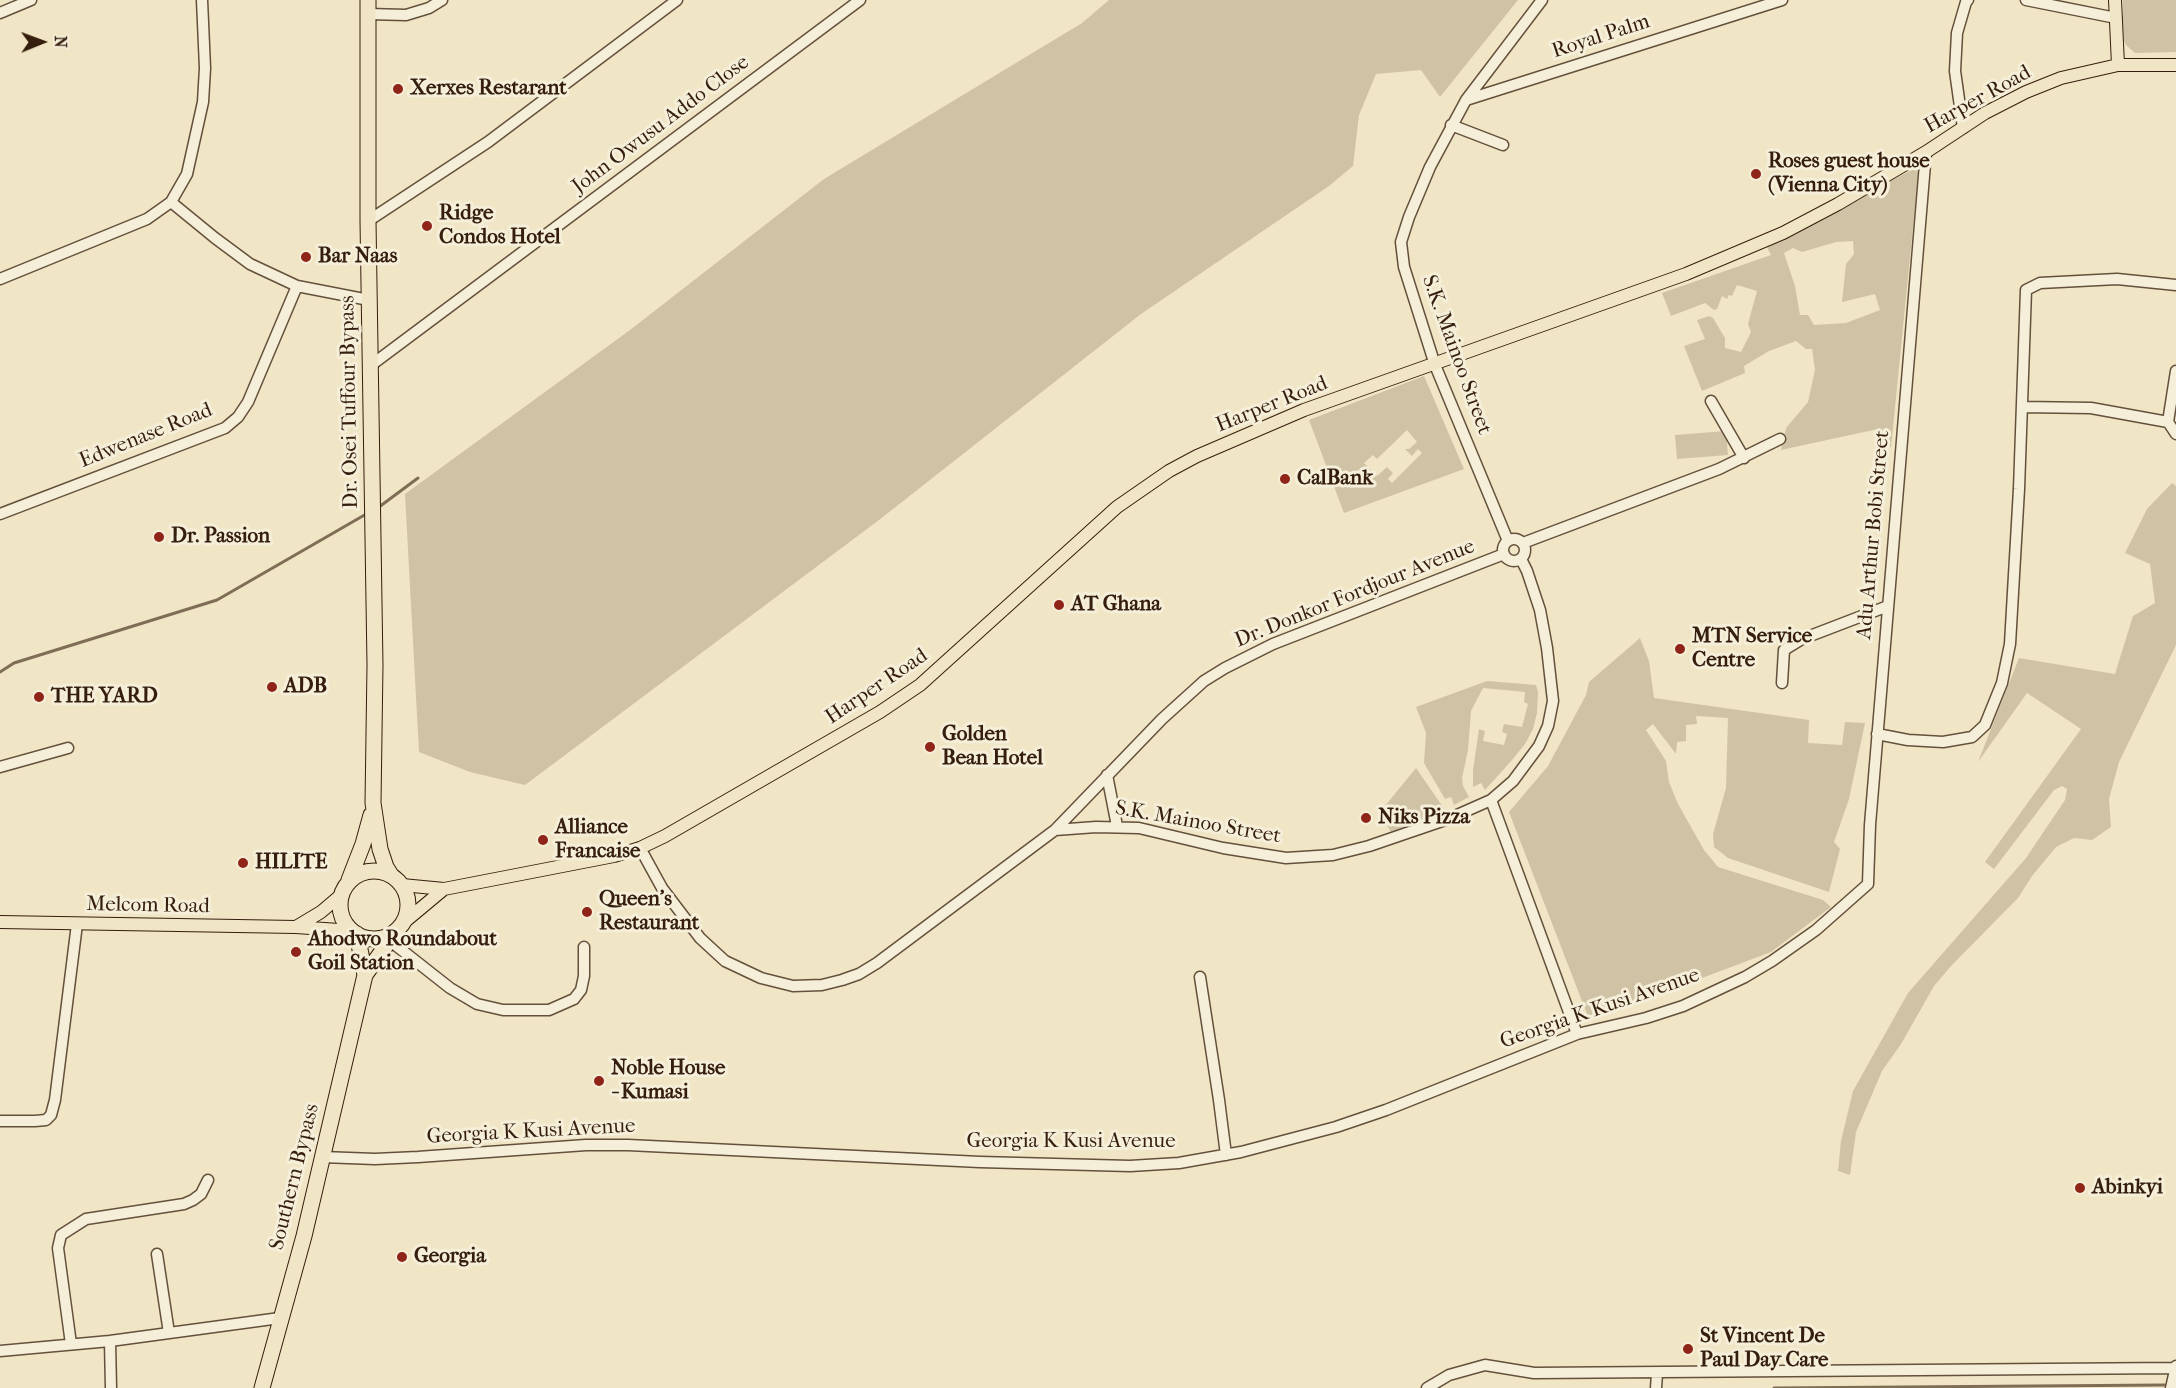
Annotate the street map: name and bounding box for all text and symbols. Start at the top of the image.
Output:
street label: Royal Palm [1549,9,1653,65]
north arrow [12,12,72,72]
text: N [51,35,70,48]
street label: John Owusu Addo Close [568,50,754,200]
street label: Harper Road [1920,60,2036,140]
place label: Xerxes Restarant [410,76,567,102]
marker: Xerxes Restarant [391,82,405,96]
place label: Roses guest house (Vienna City) [1768,149,1930,199]
marker: Roses guest house (Vienna City) [1749,167,1763,181]
place label: Ridge Condos Hotel [439,201,561,251]
marker: Ridge Condos Hotel [420,219,434,233]
place label: Bar Naas [318,244,397,270]
marker: Bar Naas [299,250,313,264]
street label: S.K. Mainoo Street [1415,272,1497,438]
street label: Dr. Osei Tuffour Bypass [336,295,364,509]
street label: Harper Road [1213,371,1331,439]
street label: Edwenase Road [76,398,216,474]
street label: Adu Arthur Bobi Street [1852,430,1896,640]
place label: CalBank [1297,466,1373,492]
marker: CalBank [1278,472,1292,486]
place label: Dr. Passion [171,524,270,550]
marker: Dr. Passion [152,530,166,544]
street label: Dr. Donkor Fordjour Avenue [1231,534,1479,654]
place label: AT Ghana [1071,592,1161,618]
marker: AT Ghana [1052,598,1066,612]
place label: MTN Service Centre [1692,624,1812,674]
marker: MTN Service Centre [1673,642,1687,656]
street label: Harper Road [821,644,933,730]
place label: ADB [284,674,327,700]
marker: ADB [265,680,279,694]
place label: THE YARD [51,684,158,710]
marker: THE YARD [32,690,46,704]
place label: Golden Bean Hotel [942,722,1043,772]
marker: Golden Bean Hotel [923,740,937,754]
street label: S.K. Mainoo Street [1113,796,1283,850]
place label: Niks Pizza [1378,805,1470,831]
marker: Niks Pizza [1359,811,1373,825]
place label: Alliance Francaise [555,815,640,865]
marker: Alliance Francaise [536,833,550,847]
place label: HILITE [255,850,328,876]
marker: HILITE [236,856,250,870]
place label: Queen's Restaurant [599,887,699,937]
street label: Melcom Road [86,892,210,920]
marker: Queen's Restaurant [580,905,594,919]
place label: Ahodwo Roundabout Goil Station [308,927,497,977]
marker: Ahodwo Roundabout Goil Station [289,945,303,959]
street label: Georgia K Kusi Avenue [1497,963,1703,1055]
place label: Noble House - Kumasi [611,1056,725,1106]
marker: Noble House - Kumasi [592,1074,606,1088]
street label: Southern Bypass [265,1101,325,1253]
street label: Georgia K Kusi Avenue [426,1114,636,1150]
street label: Georgia K Kusi Avenue [966,1129,1176,1155]
place label: Abinkyi [2092,1175,2163,1201]
marker: Abinkyi [2073,1181,2087,1195]
place label: Georgia [414,1244,486,1270]
marker: Georgia [395,1250,409,1264]
place label: St Vincent De Paul Day Care [1700,1324,1828,1374]
marker: St Vincent De Paul Day Care [1681,1342,1695,1356]

